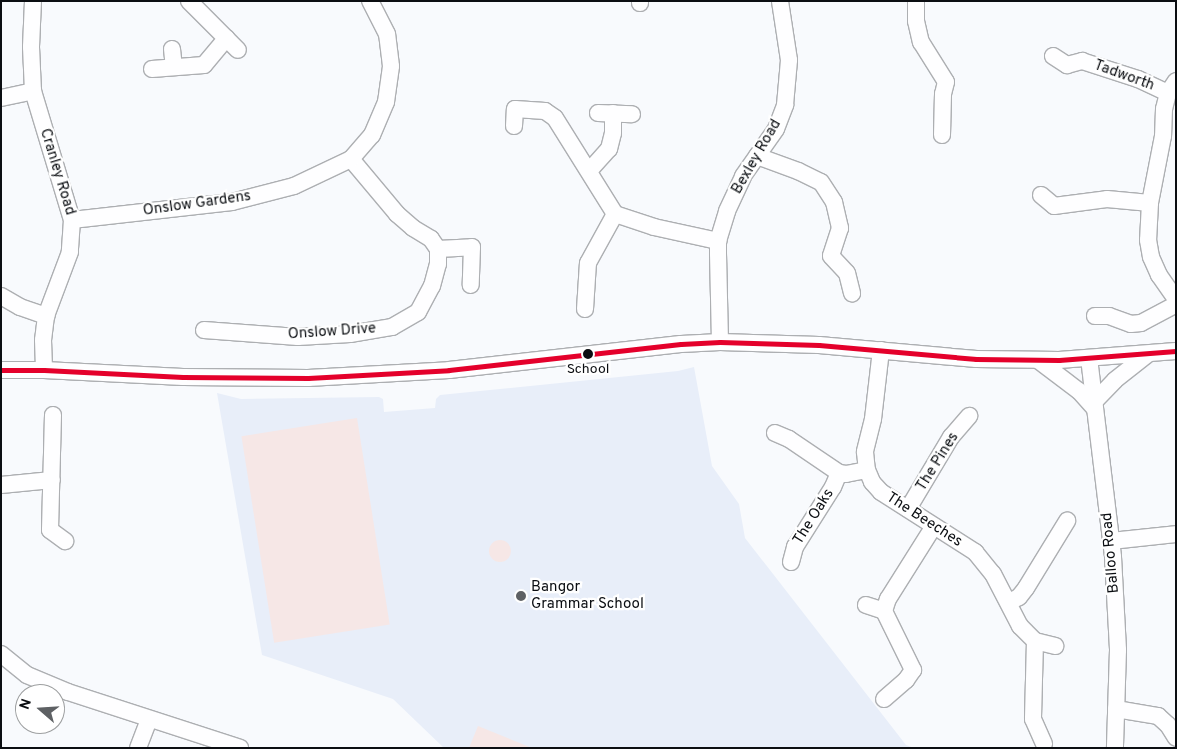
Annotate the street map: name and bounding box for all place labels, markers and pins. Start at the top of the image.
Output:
marker: School [583,349,593,359]
place label: School [567,362,609,378]
place label: Bangor Grammar School [531,578,644,613]
marker: Bangor Grammar School [515,590,527,602]

